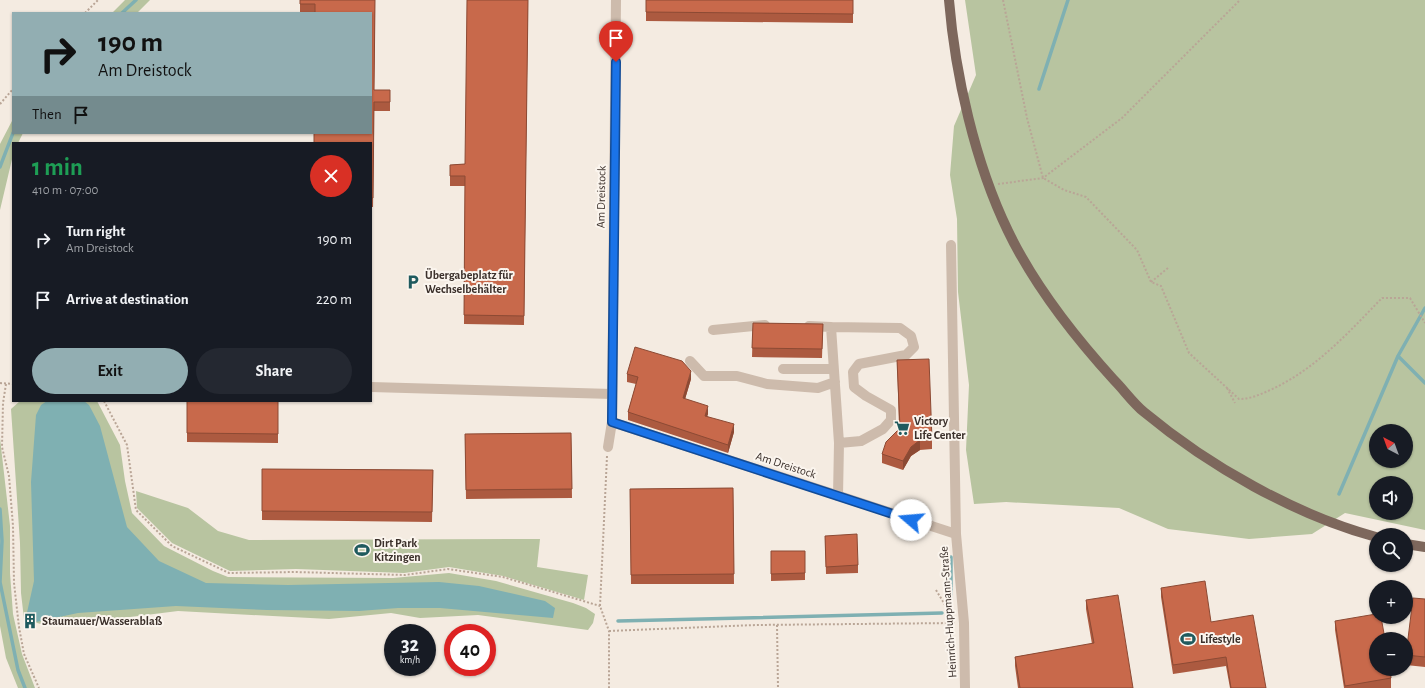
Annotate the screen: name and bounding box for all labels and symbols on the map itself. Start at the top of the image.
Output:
pin [599,21,633,62]
street label: Am Dreistock [594,165,608,228]
place label: Übergabeplatz für Wechselbehälter [425,268,513,295]
parking icon: Übergabeplatz für Wechselbehälter [404,273,422,291]
place label: Victory Life Center [914,415,966,441]
supermarket icon: Victory Life Center [893,419,911,437]
north arrow [1369,424,1413,468]
street label: Am Dreistock [754,450,818,481]
position arrow [890,499,932,541]
place label: Dirt Park Kitzingen [374,537,421,563]
sports icon: Dirt Park Kitzingen [353,541,371,559]
street label: Heinrich-Huppmann-Straße [937,546,959,678]
building icon: Staumauer/Wasserablaß [21,612,39,630]
place label: Staumauer/Wasserablaß [42,615,163,627]
speed limit sign: 40 [444,624,496,676]
sports icon: Lifestyle [1179,630,1197,648]
place label: Lifestyle [1200,633,1241,646]

